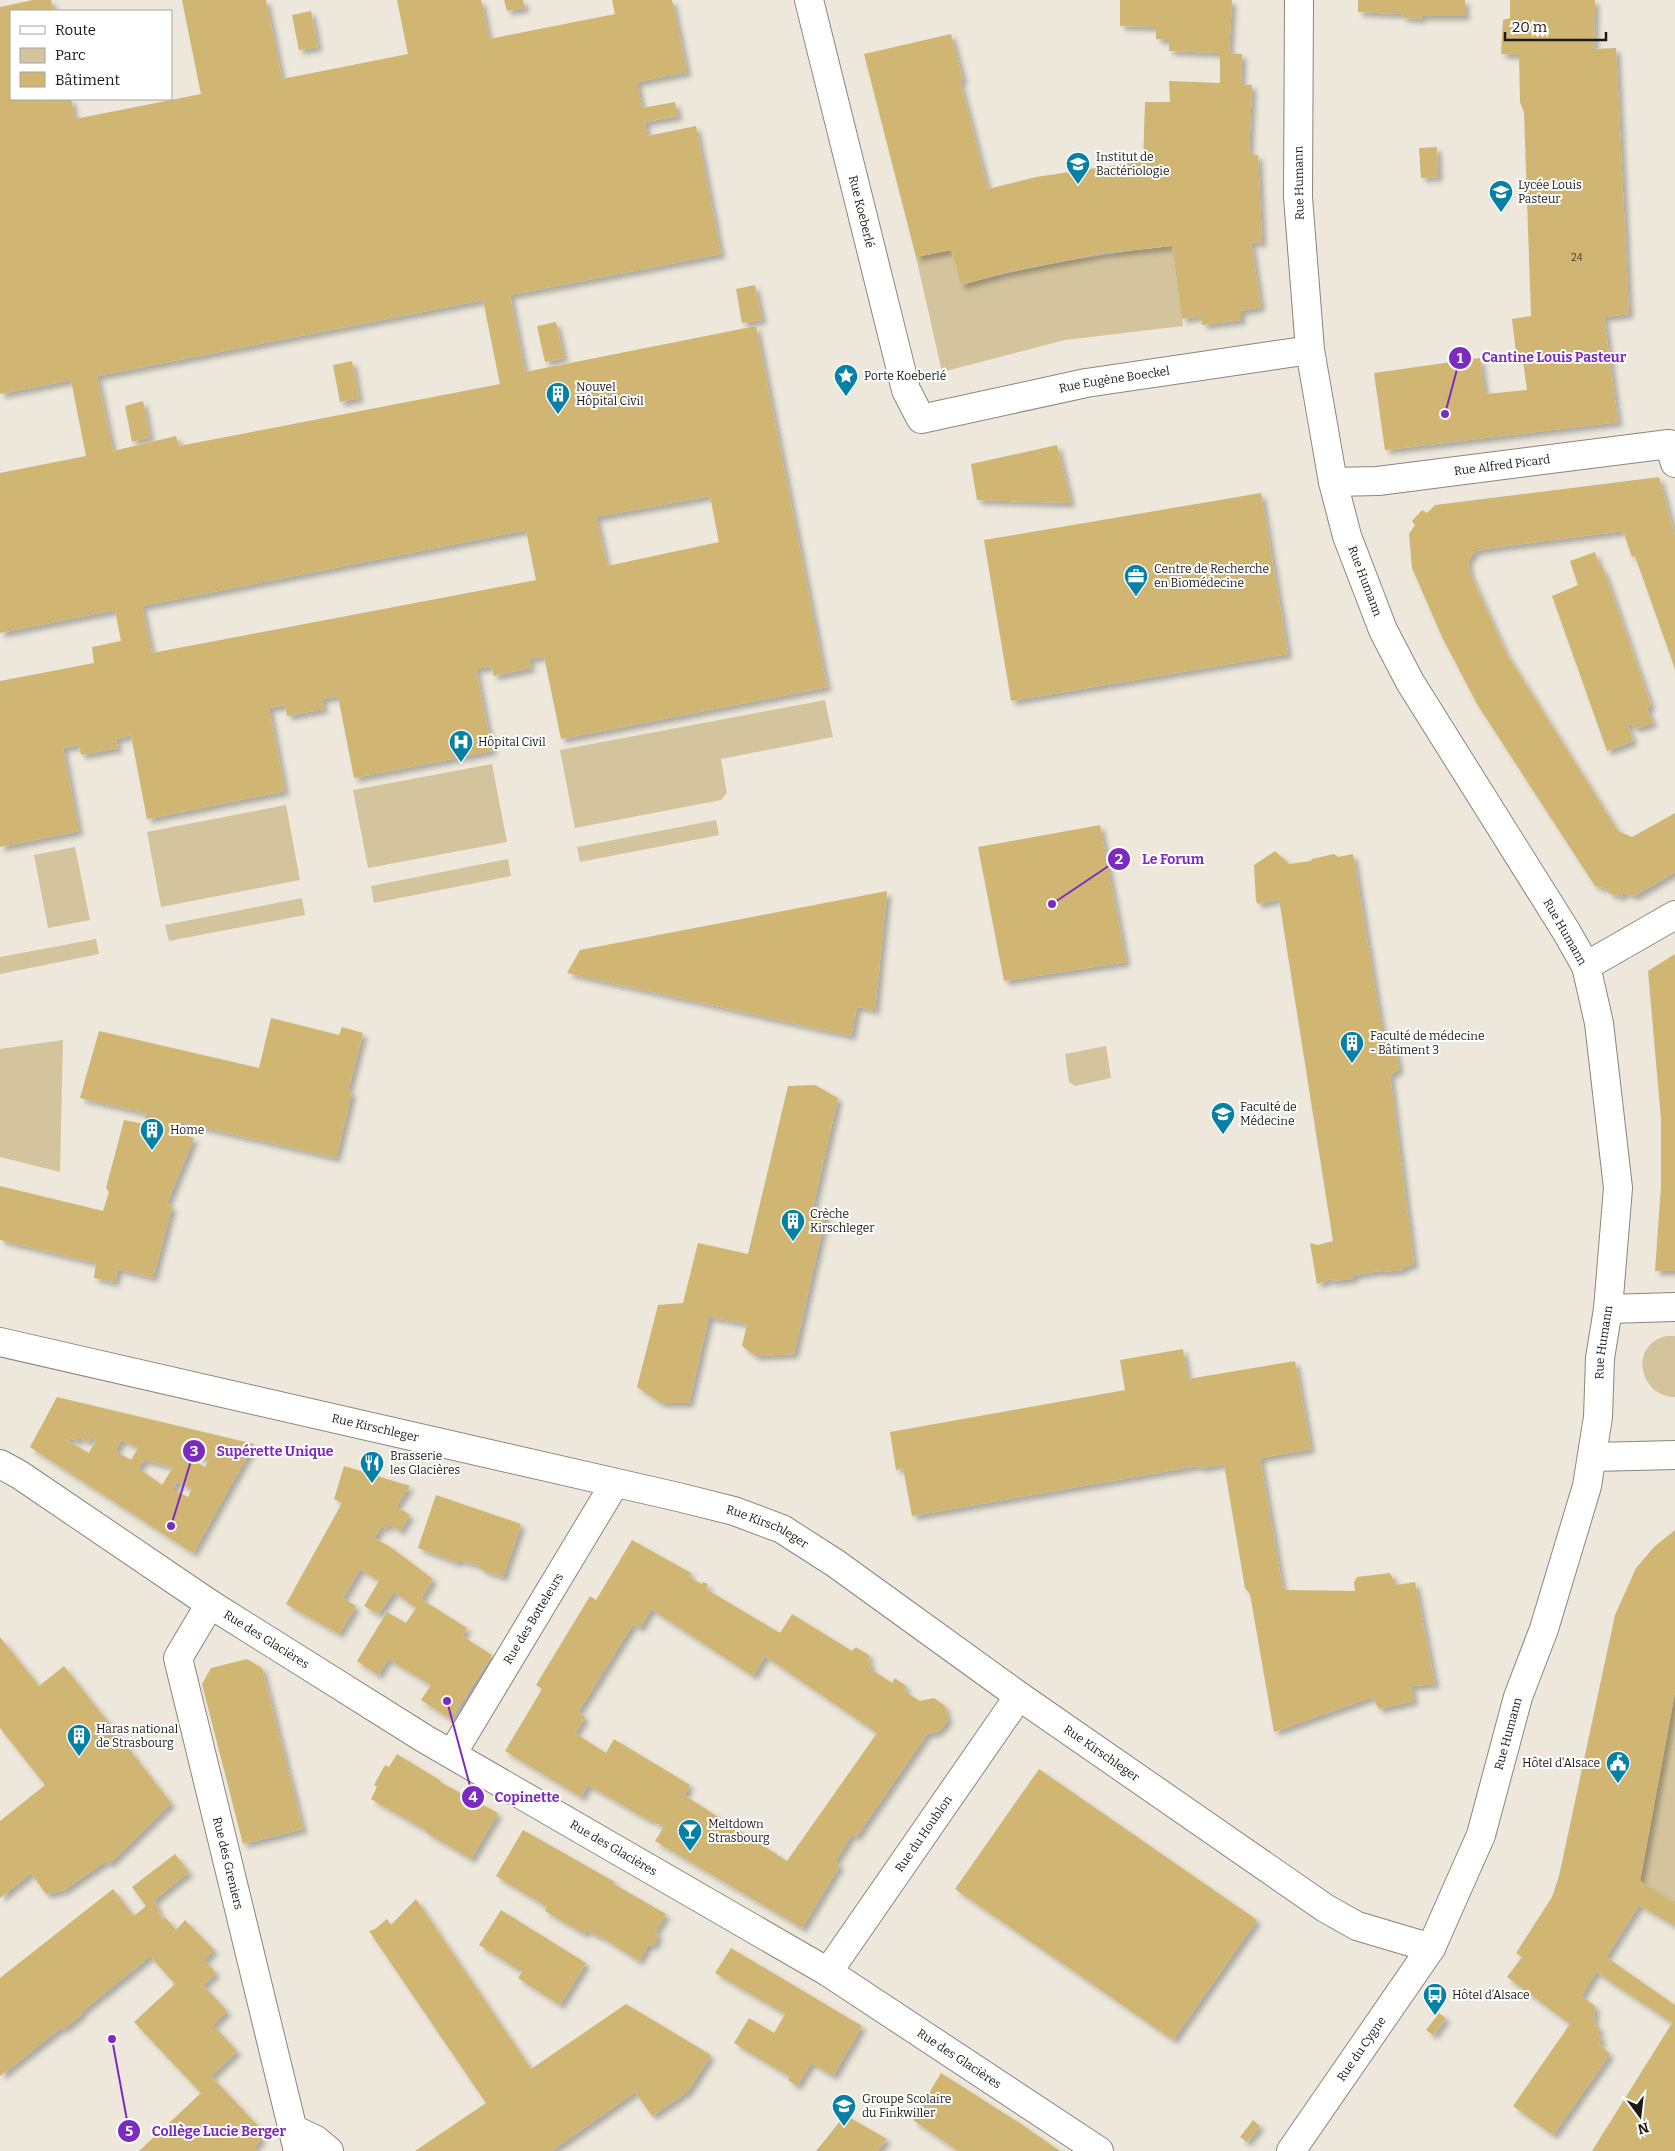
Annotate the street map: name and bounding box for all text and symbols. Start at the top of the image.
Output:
legend [10,10,172,100]
scale bar [1505,10,1606,42]
text: 20 m [1512,18,1548,36]
text: Route [55,21,96,39]
text: Parc [55,46,86,64]
text: Bâtiment [55,71,120,89]
street label: Rue Humann [1291,145,1307,220]
place label: Institut de Bactériologie [1096,150,1169,178]
school or university icon: Institut de Bactériologie [1065,151,1091,185]
street label: Rue Koeberlé [846,174,877,249]
place label: Lycée Louis Pasteur [1518,178,1582,206]
school or university icon: Lycée Louis Pasteur [1488,179,1514,213]
house number: 24 [1571,252,1583,264]
callout: Cantine Louis Pasteur [1447,343,1637,372]
text: 1 [1457,349,1464,367]
text: Cantine Louis Pasteur [1482,349,1627,366]
place icon: Porte Koeberlé [833,363,859,397]
street label: Rue Eugène Boeckel [1058,364,1171,396]
place label: Porte Koeberlé [864,369,946,383]
place label: Nouvel Hôpital Civil [576,380,644,408]
building icon: Nouvel Hôpital Civil [545,381,571,415]
street label: Rue Alfred Picard [1453,452,1551,478]
street label: Rue Humann [1345,544,1385,619]
place label: Centre de Recherche en Biomédecine [1154,562,1269,590]
office icon: Centre de Recherche en Biomédecine [1123,563,1149,597]
hospital icon: Hôpital Civil [448,729,474,763]
place label: Hôpital Civil [478,735,546,749]
callout: Le Forum [1107,844,1214,873]
text: 2 [1115,850,1123,868]
text: Le Forum [1142,851,1205,868]
street label: Rue Humann [1540,896,1590,968]
place label: Faculté de médecine - Bâtiment 3 [1370,1029,1484,1057]
building icon: Faculté de médecine - Bâtiment 3 [1339,1030,1365,1064]
place label: Faculté de Médecine [1240,1100,1297,1128]
school or university icon: Faculté de Médecine [1210,1101,1236,1135]
building icon: Home [139,1117,165,1151]
place label: Home [170,1123,204,1137]
place label: Crèche Kirschleger [810,1207,875,1235]
building icon: Crèche Kirschleger [780,1208,806,1242]
street label: Rue Humann [1592,1304,1616,1379]
street label: Rue Kirschleger [330,1411,421,1445]
callout: Supérette Unique [182,1436,344,1465]
text: 3 [190,1442,198,1460]
text: Supérette Unique [216,1443,334,1460]
place label: Brasserie les Glacières [390,1449,460,1477]
restaurant icon: Brasserie les Glacières [359,1450,385,1484]
street label: Rue Kirschleger [725,1502,812,1551]
street label: Rue des Botteleurs [501,1570,566,1667]
street label: Rue des Glacières [221,1607,312,1672]
street label: Rue Humann [1492,1696,1525,1771]
place label: Haras national de Strasbourg [96,1722,179,1750]
street label: Rue Kirschleger [1061,1722,1143,1785]
building icon: Haras national de Strasbourg [66,1723,92,1757]
public building icon: Hôtel d'Alsace [1605,1750,1631,1784]
place label: Hôtel d'Alsace [1522,1756,1600,1770]
callout: Copinette [460,1782,570,1811]
text: 4 [468,1788,478,1806]
text: Copinette [495,1789,560,1806]
street label: Rue du Houblon [892,1793,955,1875]
street label: Rue des Greniers [210,1815,246,1911]
street label: Rue des Glacières [567,1817,660,1879]
place label: Meltdown Strasbourg [708,1817,770,1845]
bar icon: Meltdown Strasbourg [677,1818,703,1852]
bus stop icon: Hôtel d’Alsace [1422,1982,1448,2016]
place label: Hôtel d’Alsace [1452,1988,1530,2002]
street label: Rue du Cygne [1334,2014,1389,2084]
street label: Rue des Glacières [914,2026,1004,2092]
north arrow [1615,2091,1665,2141]
place label: Groupe Scolaire du Finkwiller [862,2092,951,2120]
school or university icon: Groupe Scolaire du Finkwiller [831,2093,857,2127]
callout: Collège Lucie Berger [117,2117,296,2146]
text: N [1636,2118,1651,2138]
text: 5 [125,2122,133,2140]
text: Collège Lucie Berger [152,2123,287,2140]

